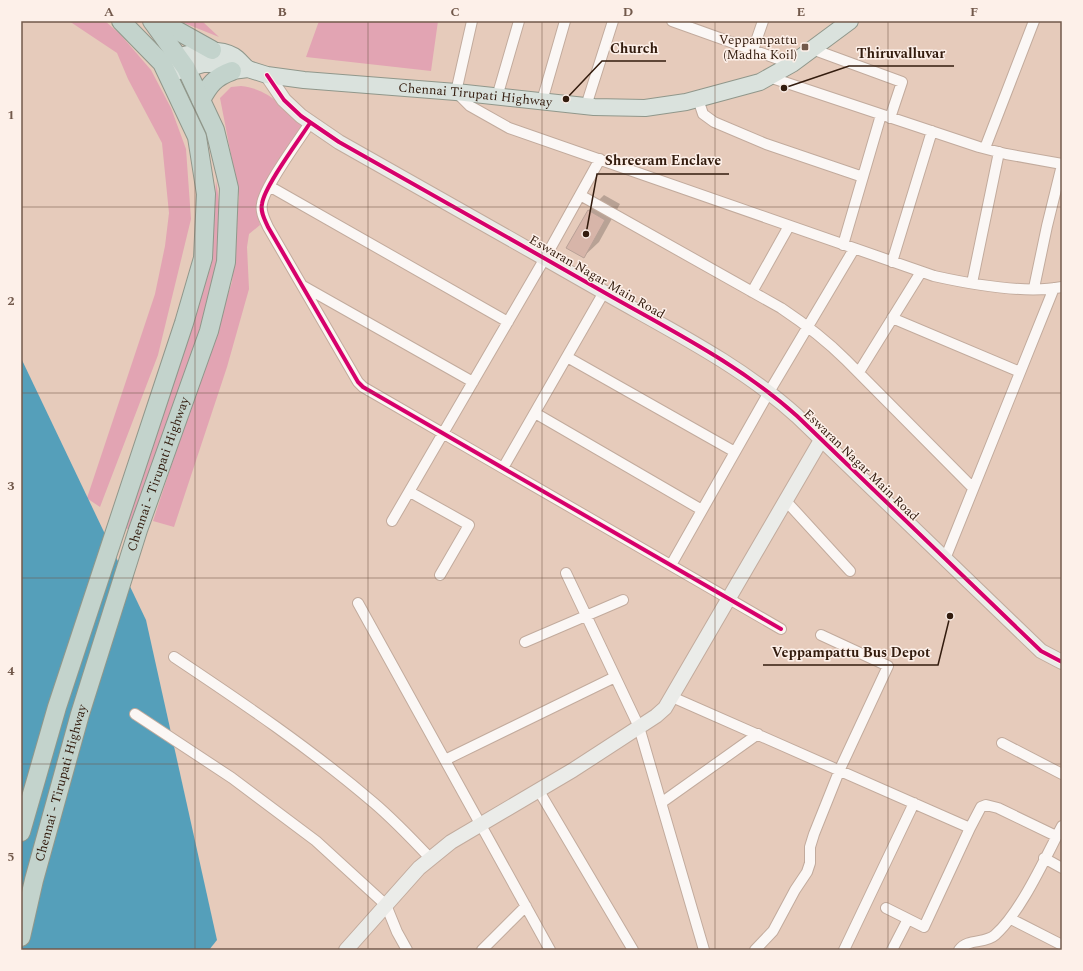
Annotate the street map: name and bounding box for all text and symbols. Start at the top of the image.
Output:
text: A [104,2,114,22]
text: B [277,2,287,22]
text: C [450,2,460,22]
text: D [623,2,633,22]
text: E [797,2,806,22]
text: F [970,2,978,22]
place label: Veppampattu (Madha Koil) [719,30,797,65]
callout: Church [602,35,666,61]
text: Church [610,38,658,59]
callout: Thiruvalluvar [849,40,954,66]
marker: Veppampattu (Madha Koil) [800,42,810,52]
text: Thiruvalluvar [857,43,945,64]
street label: Chennai Tirupati Highway [397,77,554,112]
text: 1 [7,105,15,125]
callout: Shreeram Enclave [597,148,729,174]
text: Shreeram Enclave [605,150,721,171]
street label: Eswaran Nagar Main Road [525,230,669,324]
text: 2 [7,291,15,311]
street label: Chennai - Tirupati Highway [122,393,195,554]
street label: Eswaran Nagar Main Road [799,404,923,526]
text: 3 [7,476,15,496]
callout: Veppampattu Bus Depot [763,639,938,665]
text: Veppampattu Bus Depot [772,642,931,663]
text: 4 [7,661,15,681]
street label: Chennai - Tirupati Highway [29,701,93,864]
text: 5 [7,847,15,867]

